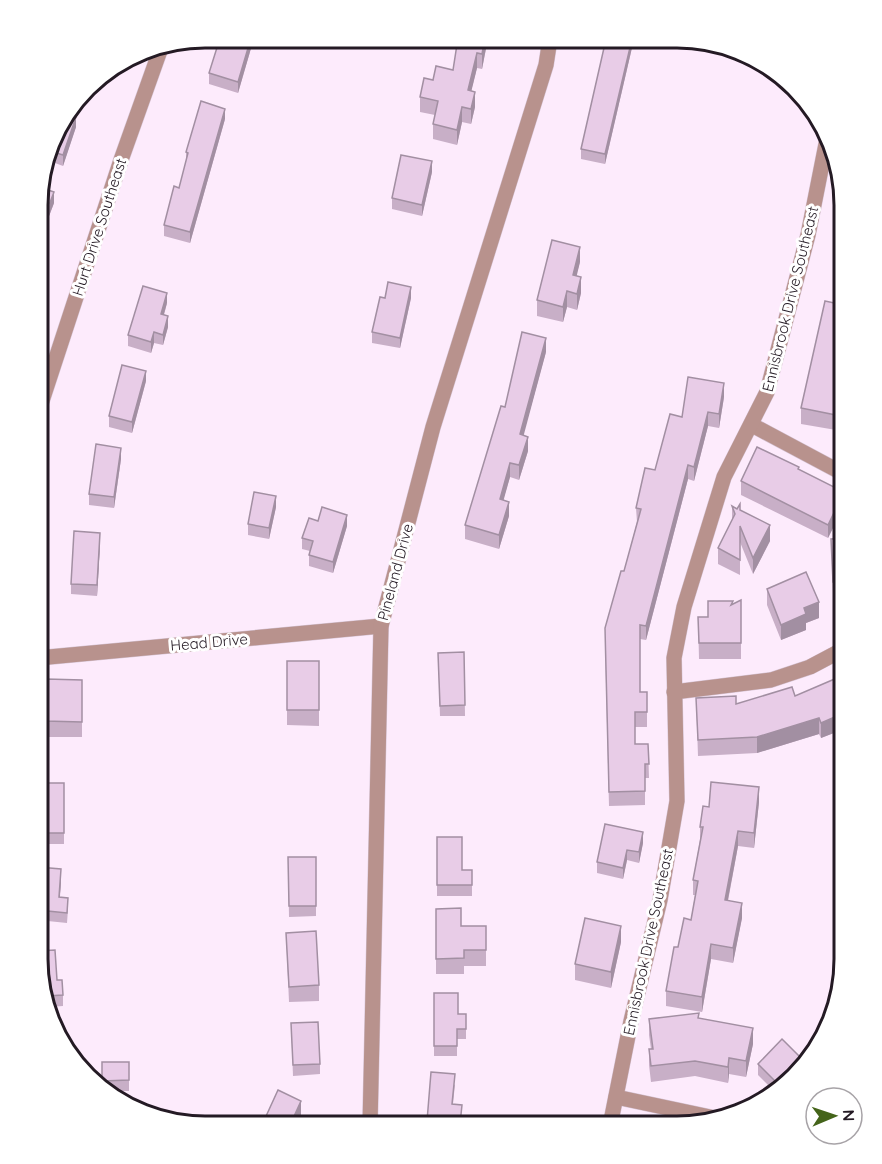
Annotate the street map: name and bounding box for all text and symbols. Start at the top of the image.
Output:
street label: Hurt Drive Southeast [68,156,130,298]
street label: Ennisbrook Drive Southeast [758,204,822,394]
street label: Pineland Drive [373,521,417,623]
street label: Head Drive [169,629,249,655]
street label: Ennisbrook Drive Southeast [619,847,677,1037]
north arrow [804,1086,864,1146]
text: N [839,1109,859,1122]

